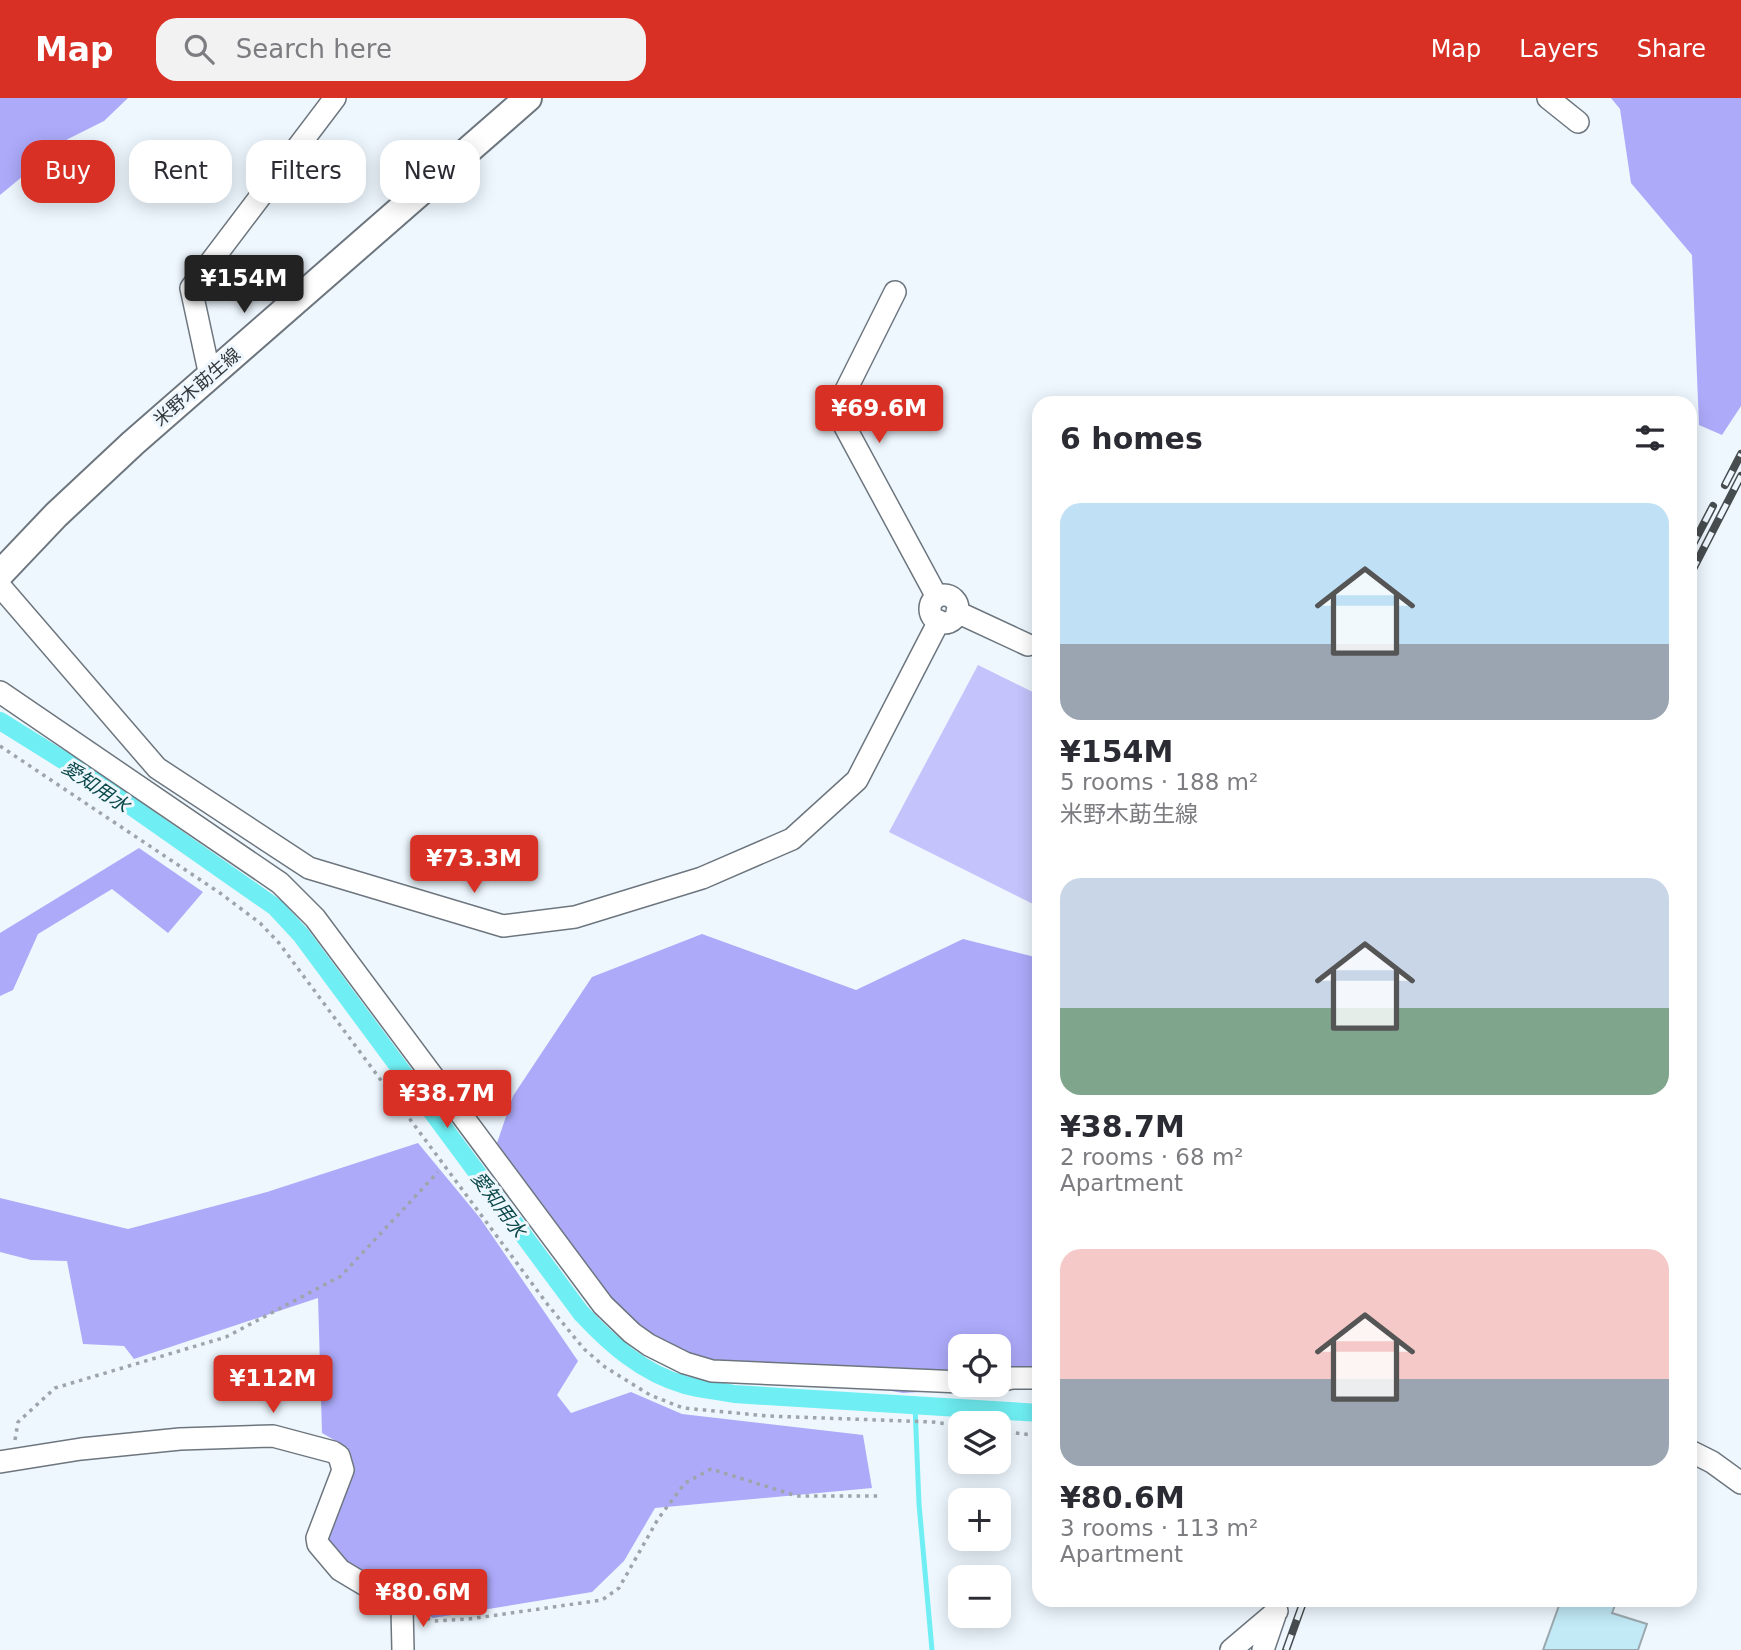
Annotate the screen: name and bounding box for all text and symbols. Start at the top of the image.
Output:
search box [156,18,646,81]
text: Map [35,30,114,69]
icon: search [180,30,218,68]
text: Search here [236,34,392,64]
text: Map [1431,35,1481,63]
text: Layers [1519,35,1599,63]
text: Share [1637,35,1706,63]
chip: Buy [21,140,115,203]
chip: Rent [129,140,232,203]
chip: Filters [246,140,366,203]
chip: New [380,140,480,203]
pin: ¥154M [195,256,293,315]
text: ¥154M [201,265,287,291]
street label: 米野木莇生線 [149,343,244,430]
pin: ¥69.6M [822,386,936,445]
text: ¥69.6M [831,395,927,421]
icon: filters [1631,419,1669,457]
text: 6 homes [1060,421,1203,456]
icon: home [1302,548,1428,674]
text: ¥154M [1060,734,1173,769]
water label: 愛知用水 [58,756,135,817]
text: 5 rooms · 188 m² [1060,769,1258,795]
text: 米野木莇生線 [1060,801,1198,827]
pin: ¥73.3M [417,836,531,895]
text: ¥73.3M [426,845,522,871]
icon: home [1302,923,1428,1049]
pin: ¥38.7M [390,1070,504,1130]
text: ¥38.7M [399,1080,495,1106]
text: ¥38.7M [1060,1109,1185,1144]
text: 2 rooms · 68 m² [1060,1144,1244,1170]
water label: 愛知用水 [467,1167,532,1243]
text: Apartment [1060,1170,1183,1196]
icon: home [1302,1294,1428,1420]
map controls [948,1334,1011,1628]
button: locate [948,1334,1011,1397]
pin: ¥112M [224,1356,322,1415]
text: ¥112M [230,1365,316,1391]
button: layers [948,1411,1011,1474]
text: ¥80.6M [1060,1480,1185,1515]
button: + [948,1488,1011,1551]
text: 3 rooms · 113 m² [1060,1515,1258,1541]
text: Apartment [1060,1541,1183,1567]
button: − [948,1565,1011,1628]
pin: ¥80.6M [366,1570,480,1629]
text: ¥80.6M [375,1579,471,1605]

